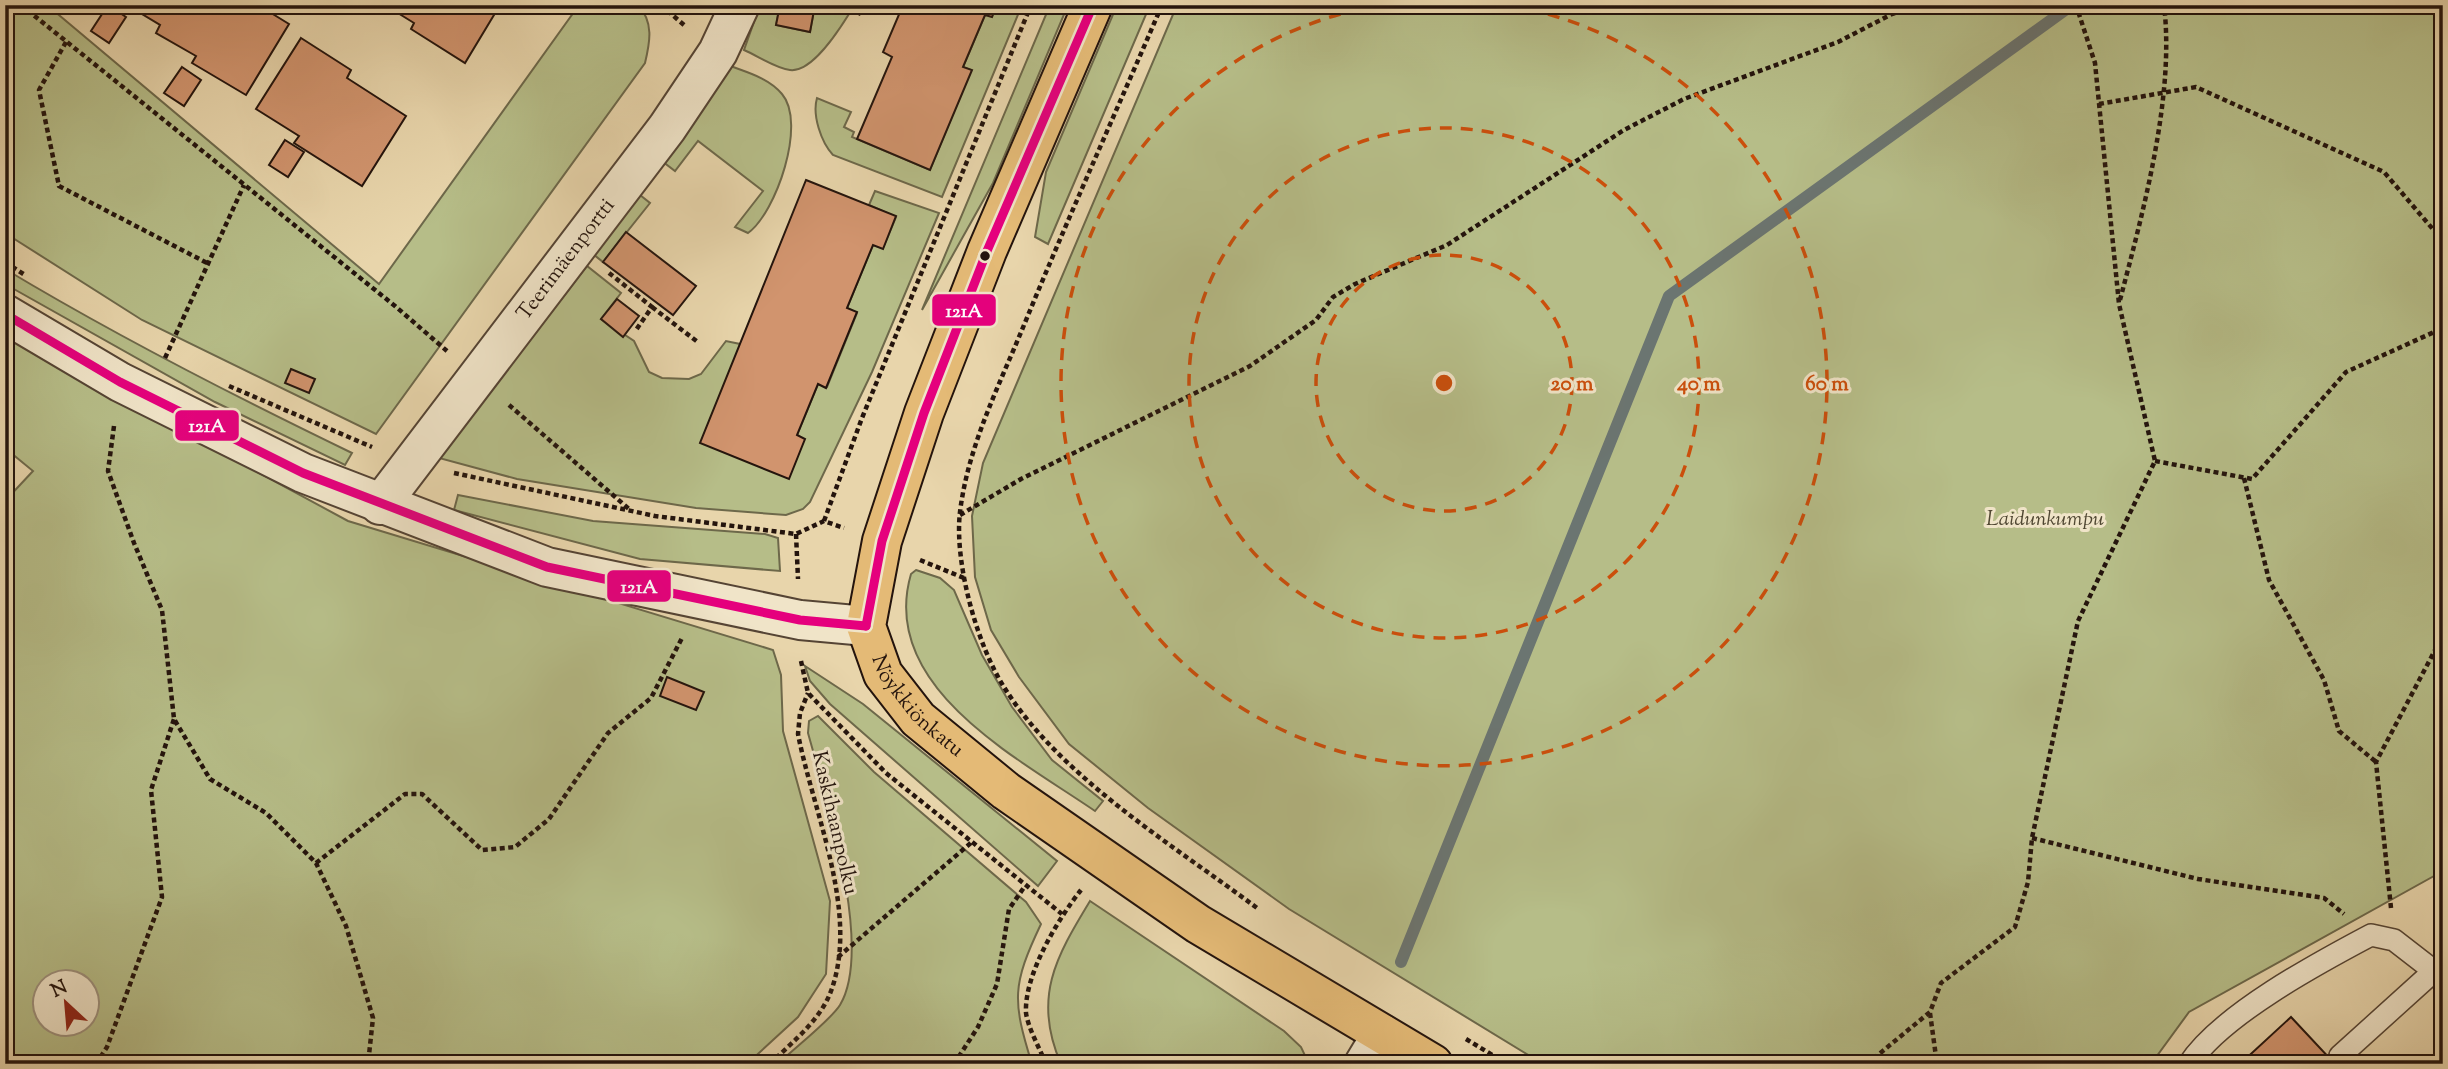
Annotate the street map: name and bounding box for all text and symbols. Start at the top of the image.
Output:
street label: Teerimäenportti [510,193,623,327]
unlabelled marker [978,249,992,263]
line badge: 121A [931,293,997,327]
text: 121A [945,299,983,326]
text: 20 m [1551,370,1594,400]
text: 40 m [1676,370,1721,400]
text: 60 m [1805,370,1849,400]
centre of rings [1432,371,1456,395]
line badge: 121A [174,409,240,442]
text: 121A [188,414,226,441]
park label: Laidunkumpu [1986,505,2104,535]
line badge: 121A [606,569,672,603]
text: 121A [620,575,658,602]
street label: Nöykkiönkatu [862,651,970,765]
street label: Kaskihaanpolku [803,748,865,898]
north arrow [32,968,102,1038]
text: N [47,975,72,1005]

